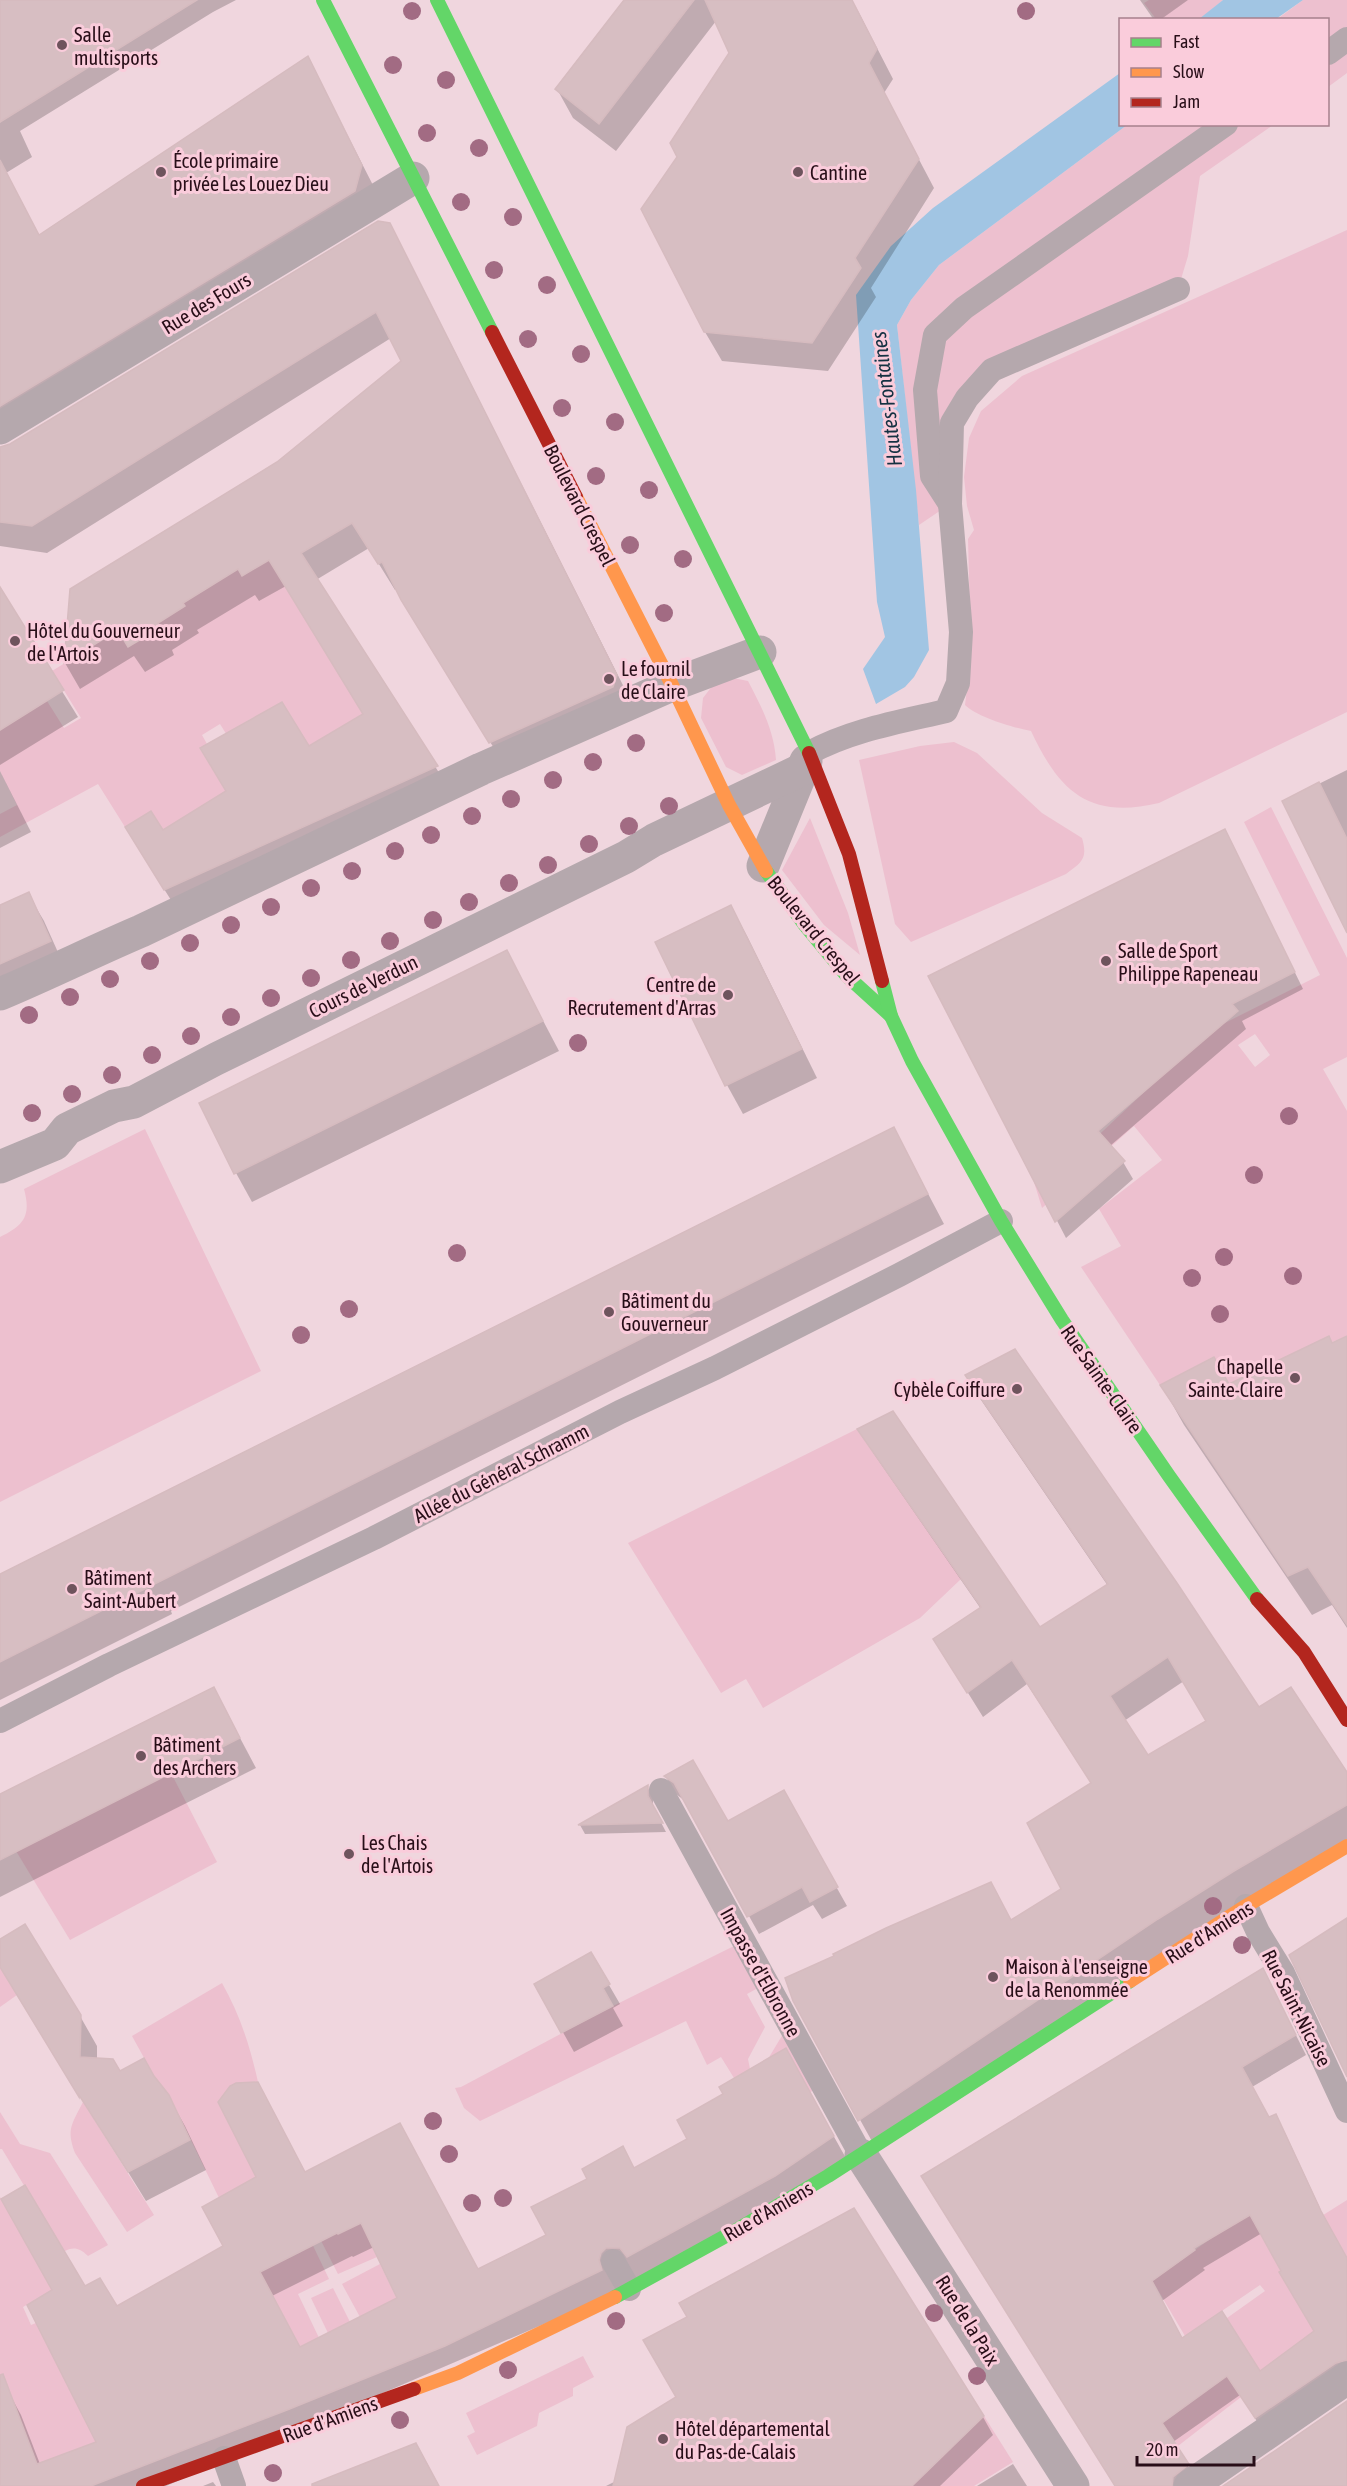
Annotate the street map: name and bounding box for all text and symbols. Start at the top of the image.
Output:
legend [1119,18,1329,126]
place label: Salle multisports [74,23,158,69]
text: Fast [1173,31,1200,52]
marker: Salle multisports [55,38,69,52]
text: Slow [1173,61,1204,82]
text: Jam [1173,91,1200,112]
place label: École primaire privée Les Louez Dieu [173,149,329,195]
place label: Cantine [810,161,867,184]
marker: École primaire privée Les Louez Dieu [154,165,168,179]
marker: Cantine [791,165,805,179]
street label: Rue des Fours [157,268,255,338]
water label: Hautes-Fontaines [866,330,906,468]
street label: Boulevard Crespel [540,441,621,570]
place label: Hôtel du Gouverneur de l'Artois [27,619,181,665]
marker: Hôtel du Gouverneur de l'Artois [8,634,22,648]
place label: Le fournil de Claire [621,657,691,703]
marker: Le fournil de Claire [602,672,616,686]
street label: Boulevard Crespel [763,871,865,989]
place label: Salle de Sport Philippe Rapeneau [1118,939,1258,985]
street label: Cours de Verdun [305,950,421,1022]
marker: Salle de Sport Philippe Rapeneau [1099,954,1113,968]
place label: Centre de Recrutement d'Arras [567,973,716,1019]
marker: Centre de Recrutement d'Arras [721,988,735,1002]
place label: Bâtiment du Gouverneur [621,1289,711,1335]
marker: Bâtiment du Gouverneur [602,1305,616,1319]
street label: Rue Sainte-Claire [1056,1321,1148,1437]
place label: Chapelle Sainte-Claire [1188,1355,1283,1401]
marker: Chapelle Sainte-Claire [1288,1371,1302,1385]
place label: Cybèle Coiffure [894,1378,1005,1401]
marker: Cybèle Coiffure [1010,1382,1024,1396]
street label: Allée du Général Schramm [410,1419,592,1527]
place label: Bâtiment Saint-Aubert [84,1566,176,1612]
marker: Bâtiment Saint-Aubert [65,1582,79,1596]
place label: Bâtiment des Archers [153,1733,236,1779]
marker: Bâtiment des Archers [134,1749,148,1763]
place label: Les Chais de l'Artois [361,1831,433,1877]
marker: Les Chais de l'Artois [342,1847,356,1861]
street label: Rue d'Amiens [1161,1896,1257,1968]
street label: Impasse d'Elbronne [716,1903,806,2041]
street label: Rue Saint-Nicaise [1258,1946,1336,2070]
place label: Maison à l'enseigne de la Renommée [1005,1955,1148,2001]
marker: Maison à l'enseigne de la Renommée [986,1970,1000,1984]
street label: Rue d'Amiens [719,2176,817,2246]
street label: Rue de la Paix [931,2271,1005,2369]
street label: Rue d'Amiens [280,2391,380,2447]
place label: Hôtel départemental du Pas-de-Calais [675,2417,831,2463]
scale bar [1137,2429,1254,2467]
marker: Hôtel départemental du Pas-de-Calais [656,2432,670,2446]
text: 20 m [1146,2439,1178,2460]

